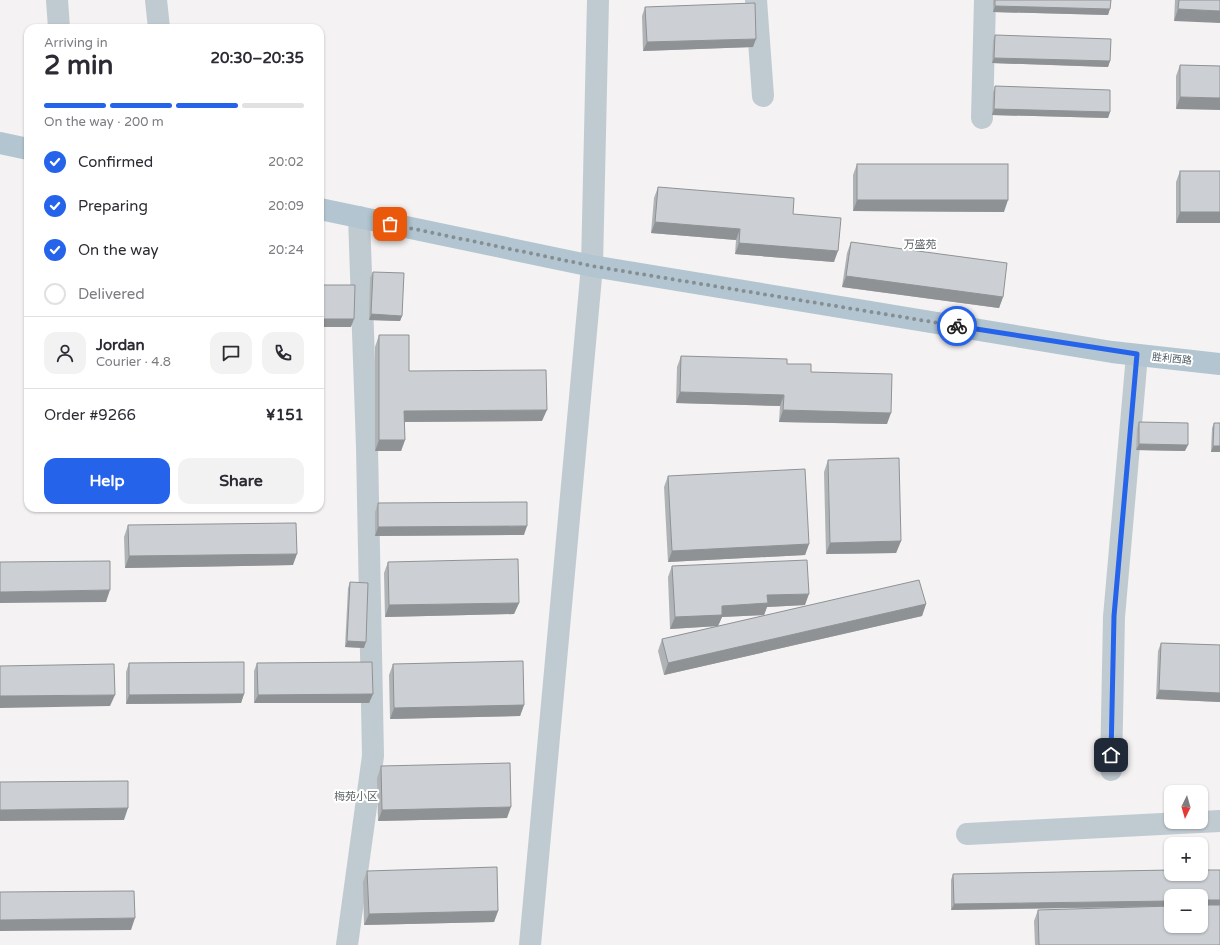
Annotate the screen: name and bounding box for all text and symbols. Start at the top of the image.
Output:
text: Arriving in [44,35,108,51]
text: 20:30–20:35 [211,49,304,67]
text: 2 min [44,50,113,81]
text: On the way · 200 m [44,114,164,130]
icon: check [44,151,66,173]
text: Confirmed [78,153,153,171]
text: 20:02 [268,154,304,170]
icon: check [44,195,66,217]
text: Preparing [78,197,148,215]
text: 20:09 [268,198,304,214]
pin [373,207,407,241]
icon: bag [379,213,401,235]
district label: 万盛苑 [904,238,937,251]
icon: check [44,239,66,261]
text: On the way [78,241,158,259]
text: 20:24 [268,242,304,258]
text: Delivered [78,285,145,303]
courier [937,306,977,346]
icon: bike [946,315,968,337]
button: person [44,332,86,374]
button: chat [210,332,252,374]
button: phone [262,332,304,374]
text: Jordan [96,336,145,354]
street label: 胜利西路 [1151,351,1192,367]
text: Courier · 4.8 [96,354,171,370]
text: Order #9266 [44,406,136,424]
text: ¥151 [266,406,304,424]
button: Help [44,458,170,504]
button: Share [178,458,304,504]
pin [1094,738,1128,772]
icon: home [1100,744,1122,766]
north arrow [1164,785,1208,829]
map controls [1164,785,1208,933]
district label: 梅苑小区 [334,790,378,803]
button: + [1164,837,1208,881]
button: − [1164,889,1208,933]

